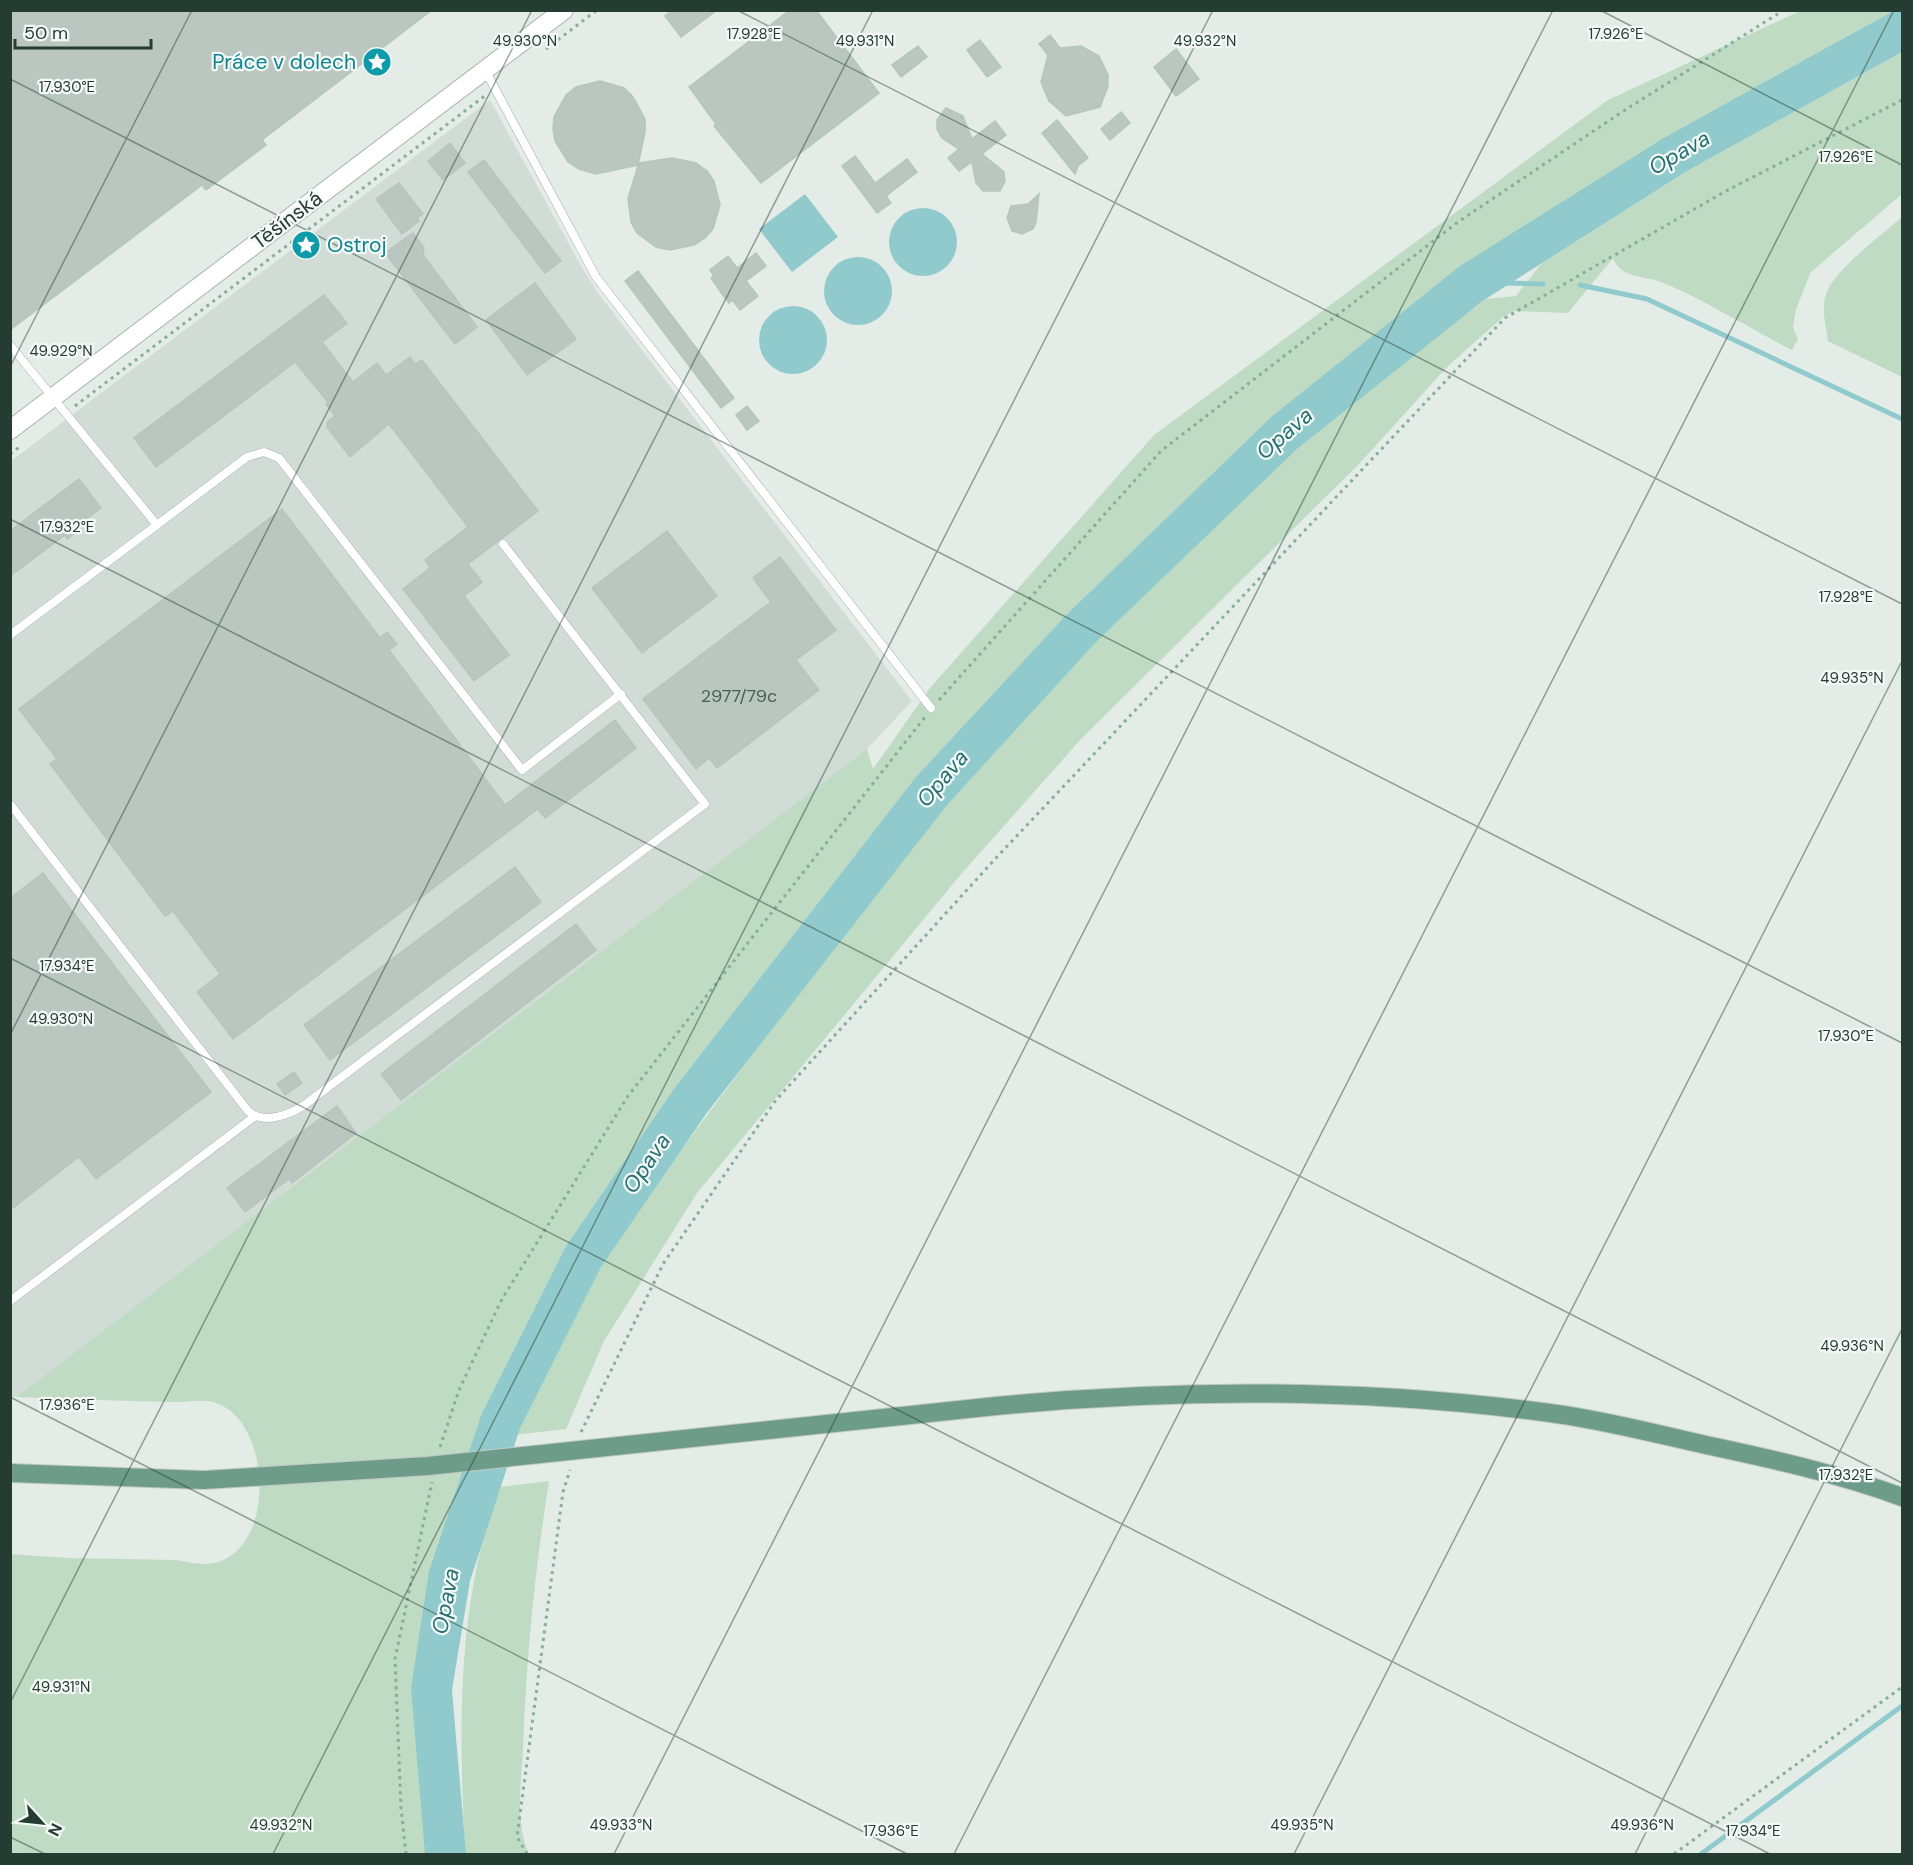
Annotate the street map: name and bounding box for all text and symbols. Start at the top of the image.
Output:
scale bar [15,12,152,50]
text: 50 m [24,21,68,45]
text: 17.928°E [727,24,781,44]
text: 17.926°E [1588,24,1644,44]
text: 49.930°N [493,31,557,51]
text: 49.931°N [836,31,894,51]
text: 49.932°N [1174,31,1236,51]
place icon: Práce v dolech [361,46,393,78]
place label: Práce v dolech [212,48,356,76]
text: 17.930°E [39,77,95,97]
water label: Opava [1643,123,1715,182]
text: 17.926°E [1818,147,1874,167]
street label: Těšínská [246,184,328,256]
place icon: Ostroj [290,229,322,261]
place label: Ostroj [327,231,387,259]
text: 49.929°N [29,341,93,361]
water label: Opava [1250,401,1319,466]
text: 17.932°E [40,517,94,537]
text: 17.928°E [1819,587,1873,607]
text: 49.935°N [1820,668,1884,688]
house number: 2977/79c [701,684,777,708]
water label: Opava [910,744,975,813]
text: 17.934°E [39,956,95,976]
text: 49.930°N [29,1009,93,1029]
text: 17.930°E [1818,1026,1874,1046]
water label: Opava [616,1128,677,1199]
text: 49.936°N [1820,1336,1884,1356]
text: 17.936°E [39,1395,95,1415]
text: 17.932°E [1819,1465,1873,1485]
water label: Opava [425,1566,466,1636]
text: 49.931°N [32,1677,90,1697]
north arrow [12,1793,72,1853]
text: 49.932°N [250,1815,312,1835]
text: 49.933°N [589,1815,653,1835]
text: 49.935°N [1270,1815,1334,1835]
text: 49.936°N [1610,1815,1674,1835]
text: N [43,1820,67,1840]
text: 17.936°E [863,1821,919,1841]
text: 17.934°E [1725,1821,1781,1841]

